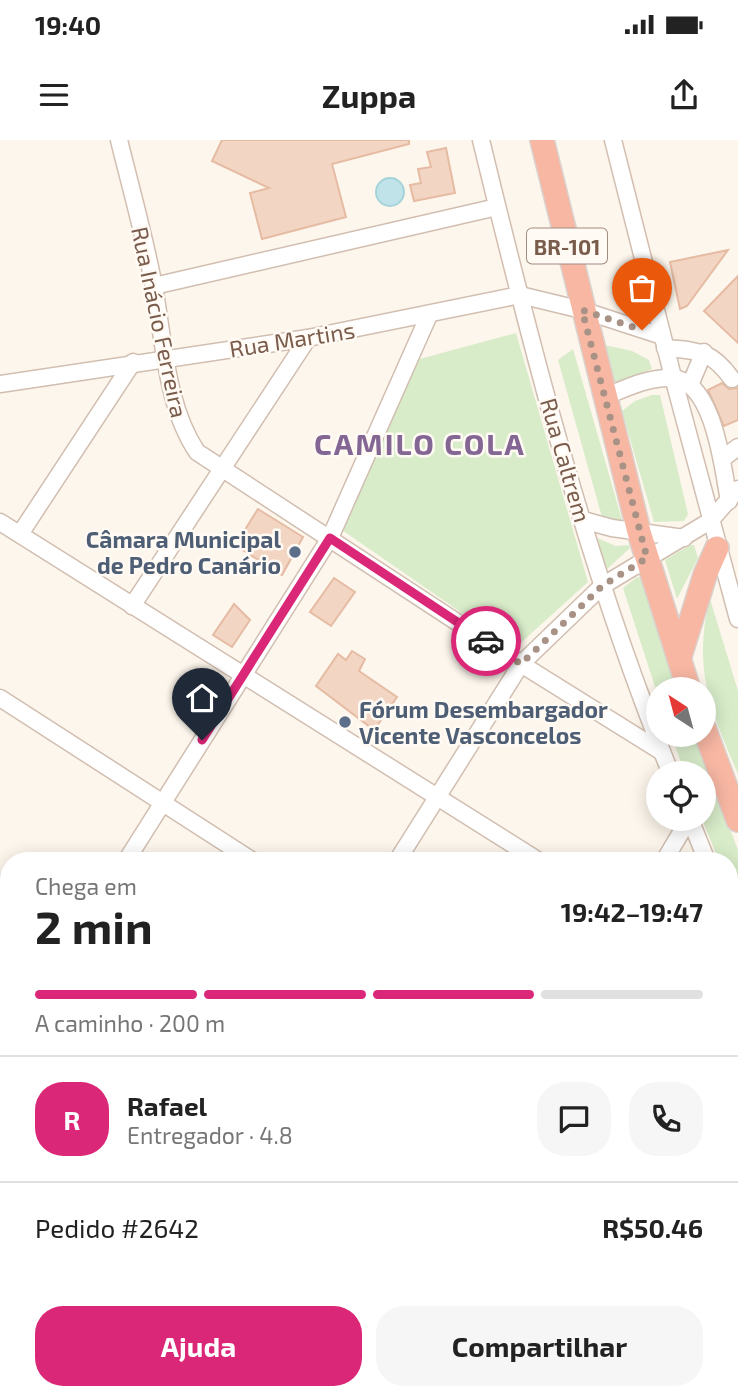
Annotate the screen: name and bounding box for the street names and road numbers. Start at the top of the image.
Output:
street label: Rua Inácio Ferreira [126,224,194,420]
road number: BR-101 [527,228,607,264]
street label: Rua Martins [227,315,357,363]
street label: Rua Caltrem [535,395,597,525]

